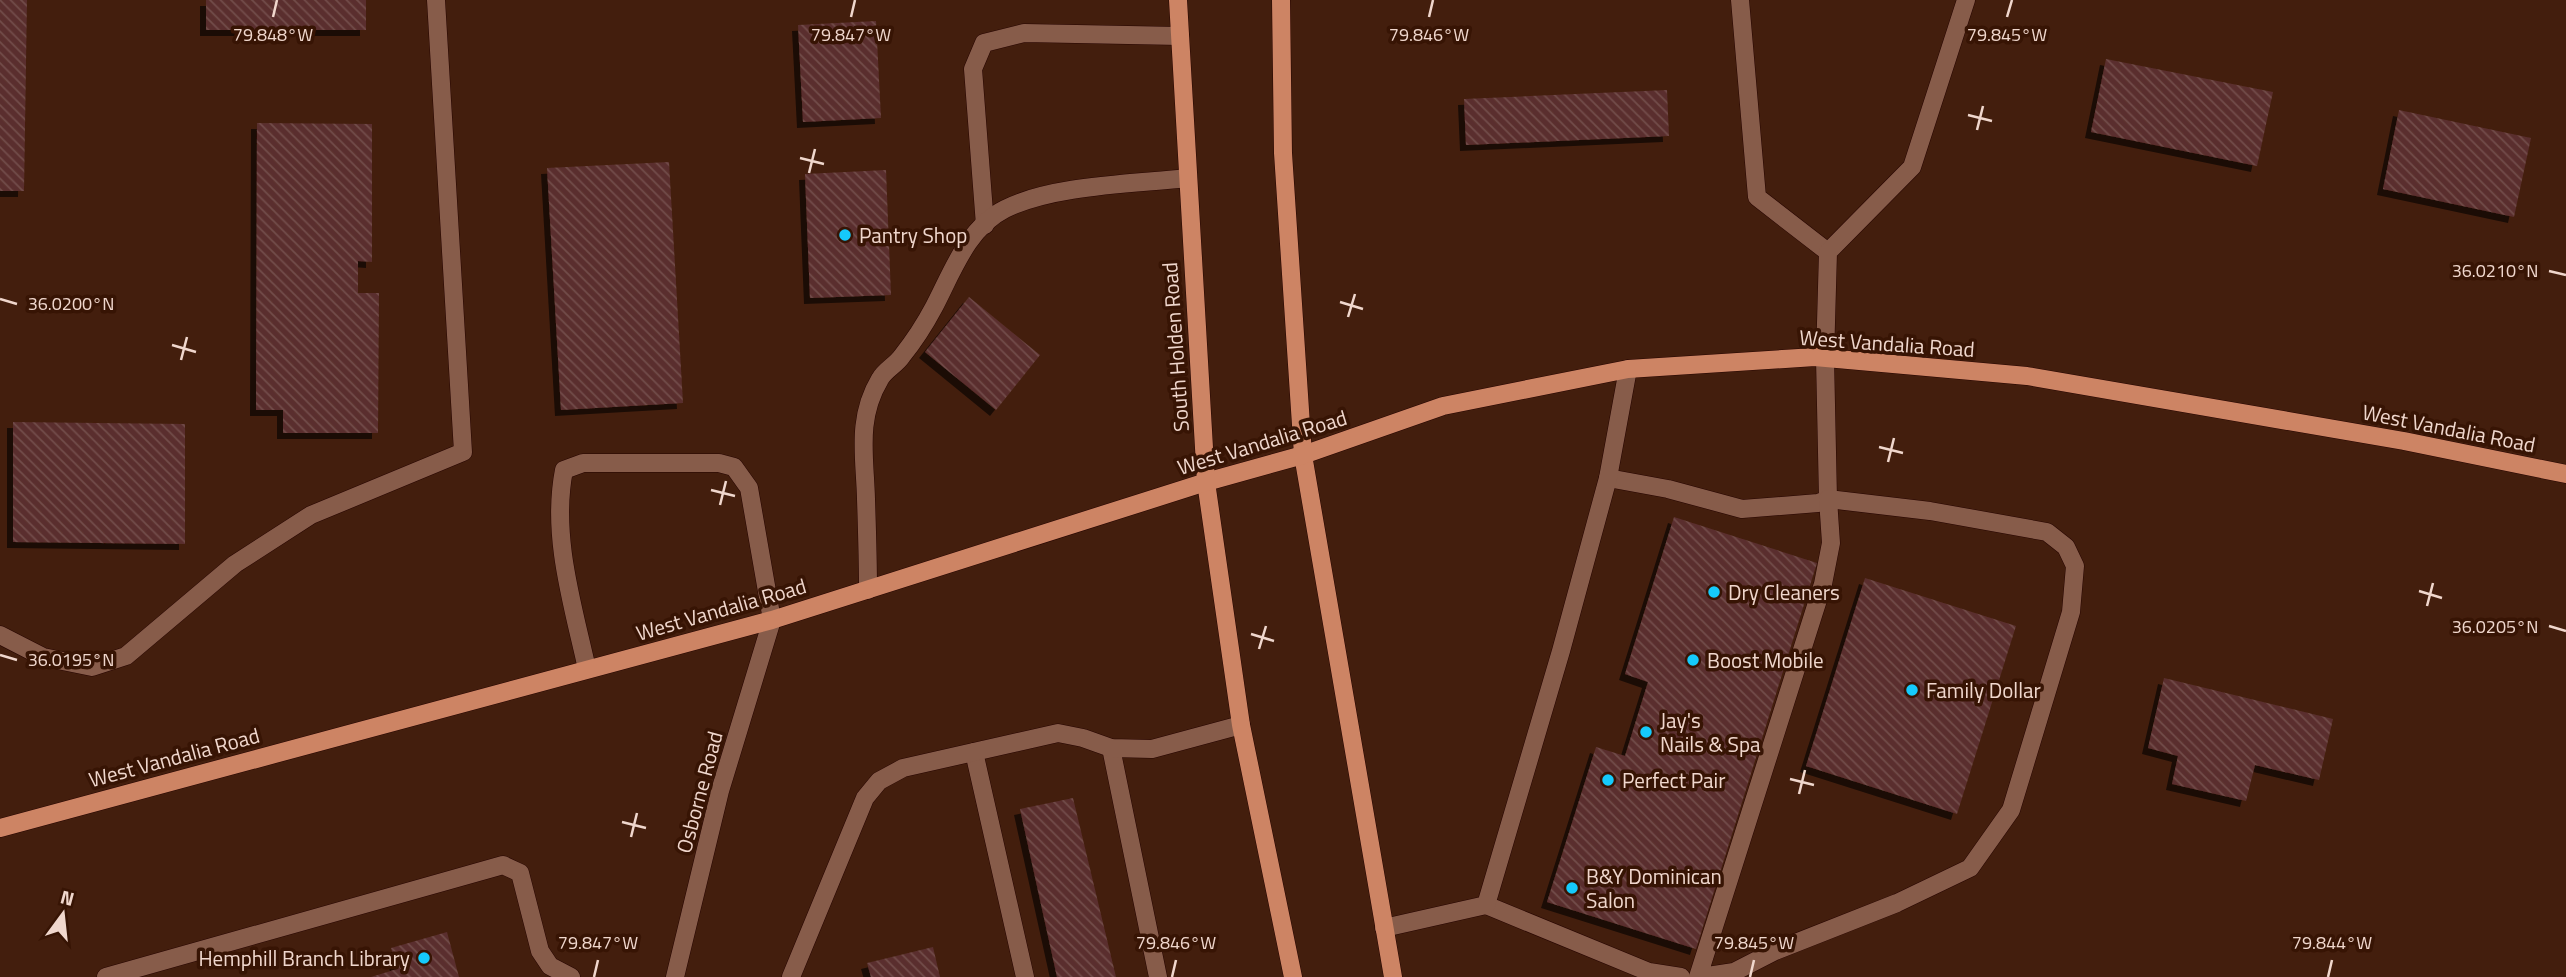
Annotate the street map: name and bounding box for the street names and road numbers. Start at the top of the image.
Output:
street label: South Holden Road [1153,261,1197,433]
street label: West Vandalia Road [1798,321,1976,365]
street label: West Vandalia Road [2360,396,2538,460]
street label: West Vandalia Road [1173,401,1351,483]
street label: West Vandalia Road [632,569,810,649]
street label: West Vandalia Road [85,719,263,795]
street label: Osborne Road [667,727,731,857]

